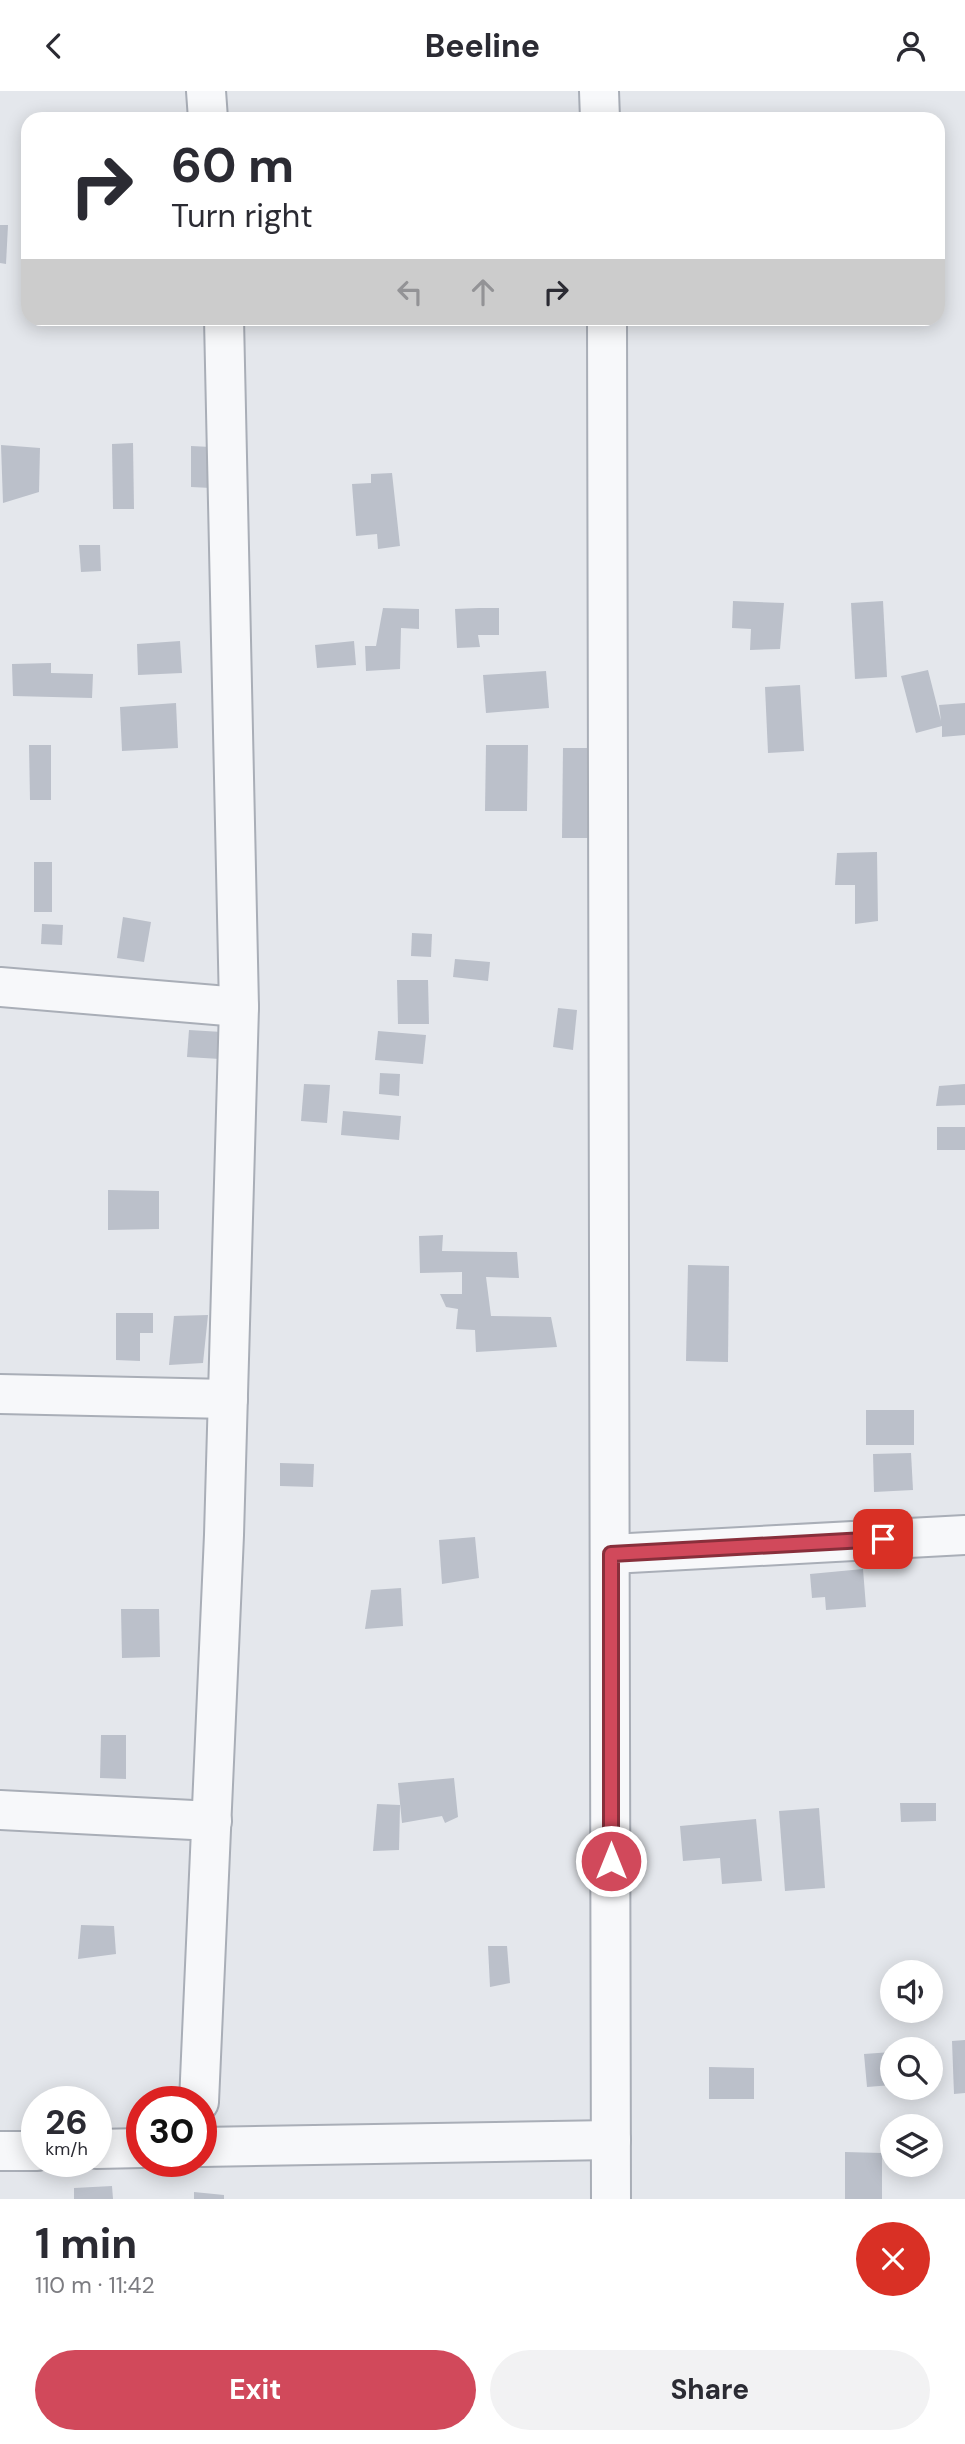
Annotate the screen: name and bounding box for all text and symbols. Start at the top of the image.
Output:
text: Beeline [425,25,540,67]
icon: back [35,27,73,65]
icon: person [892,27,930,65]
text: 60 m [171,133,294,197]
icon: right [56,140,147,231]
text: Turn right [171,195,313,237]
icon: left [391,273,429,311]
icon: ahead [464,273,502,311]
icon: right [537,273,575,311]
pin [853,1509,913,1569]
icon: arrive [864,1520,902,1558]
position arrow [574,1824,648,1898]
map controls [880,1960,943,2177]
button: sound [880,1960,943,2023]
button: search [880,2037,943,2100]
speed limit sign: 30 [126,2086,217,2177]
text: 26 [45,2099,88,2145]
button: layers [880,2114,943,2177]
text: km/h [45,2137,88,2161]
text: 1 min [35,2216,137,2271]
button: close [856,2222,930,2296]
text: 110 m · 11:42 [35,2270,155,2300]
button: Exit [35,2350,476,2430]
button: Share [490,2350,930,2430]

